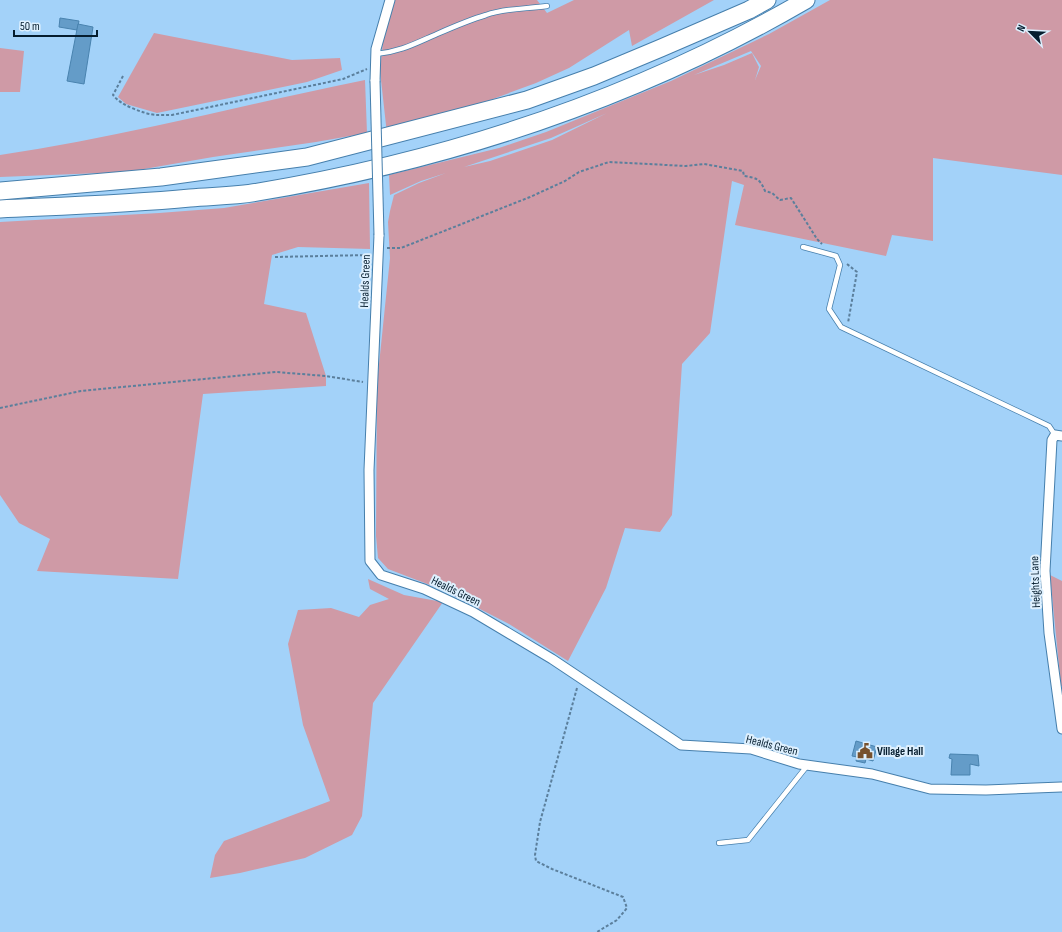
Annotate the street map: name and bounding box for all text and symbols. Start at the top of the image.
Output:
scale bar [14,12,97,38]
north arrow [1010,12,1050,52]
text: 50 m [20,19,40,34]
text: N [1014,23,1029,33]
street label: Healds Green [357,254,374,308]
street label: Heights Lane [1027,556,1044,608]
street label: Healds Green [429,573,483,610]
street label: Healds Green [744,732,799,759]
public building icon: Village Hall [856,742,874,760]
place label: Village Hall [877,744,923,759]

